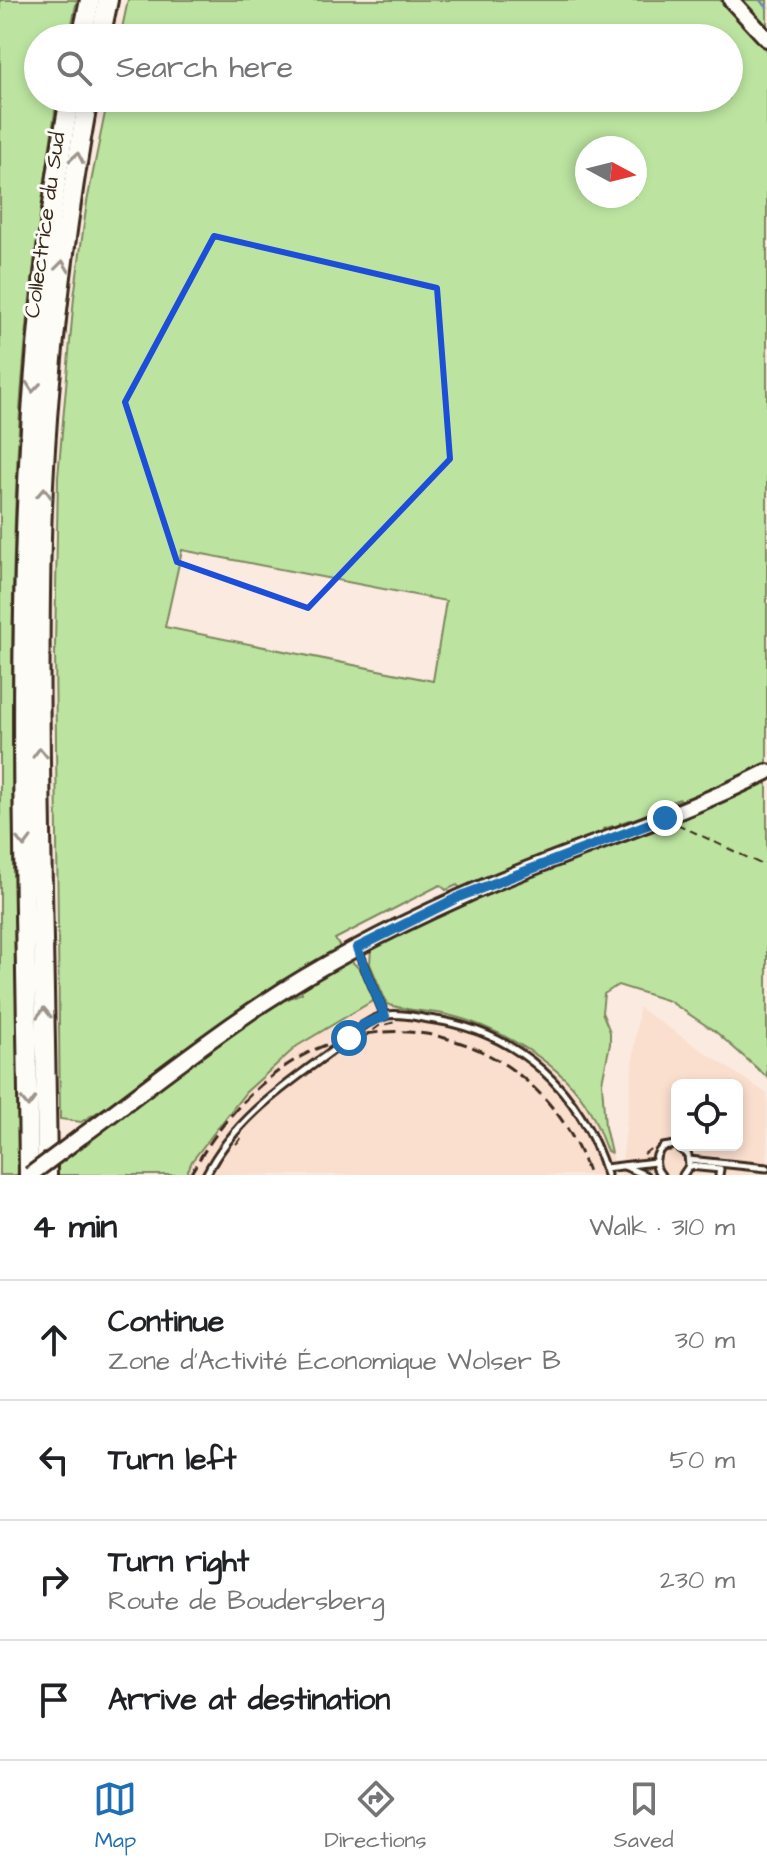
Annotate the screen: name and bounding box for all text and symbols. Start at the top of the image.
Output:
search box [24,24,743,112]
icon: search [52,46,96,90]
text: Search here [116,47,293,89]
street label: Collectrice du Sud [17,130,73,320]
north arrow [575,136,647,208]
one-way arrow [68,152,85,165]
one-way arrow [53,259,70,273]
one-way arrow [25,381,42,394]
one-way arrow [35,486,52,499]
one-way arrow [31,746,49,759]
route end [647,800,683,836]
one-way arrow [16,836,33,849]
one-way arrow [36,1006,53,1019]
route start [331,1020,367,1056]
map controls [671,1079,743,1151]
button: locate [671,1079,743,1151]
one-way arrow [20,1096,37,1109]
text: 4 min [32,1203,117,1251]
text: Walk · 310 m [589,1209,735,1245]
text: Continue [108,1301,224,1343]
icon: ahead [32,1318,76,1362]
text: 30 m [675,1322,735,1358]
text: Zone d'Activité Économique Wolser B [108,1343,561,1379]
icon: left [32,1438,76,1482]
text: Turn left [108,1439,236,1481]
text: 50 m [670,1442,735,1478]
text: Turn right [108,1541,249,1583]
icon: right [32,1558,76,1602]
text: 230 m [660,1562,735,1598]
text: Route de Boudersberg [108,1583,385,1619]
icon: arrive [32,1678,76,1722]
text: Arrive at destination [108,1679,390,1721]
tab: Map [93,1777,137,1856]
tab: Directions [324,1777,427,1856]
tab: Saved [614,1777,674,1856]

